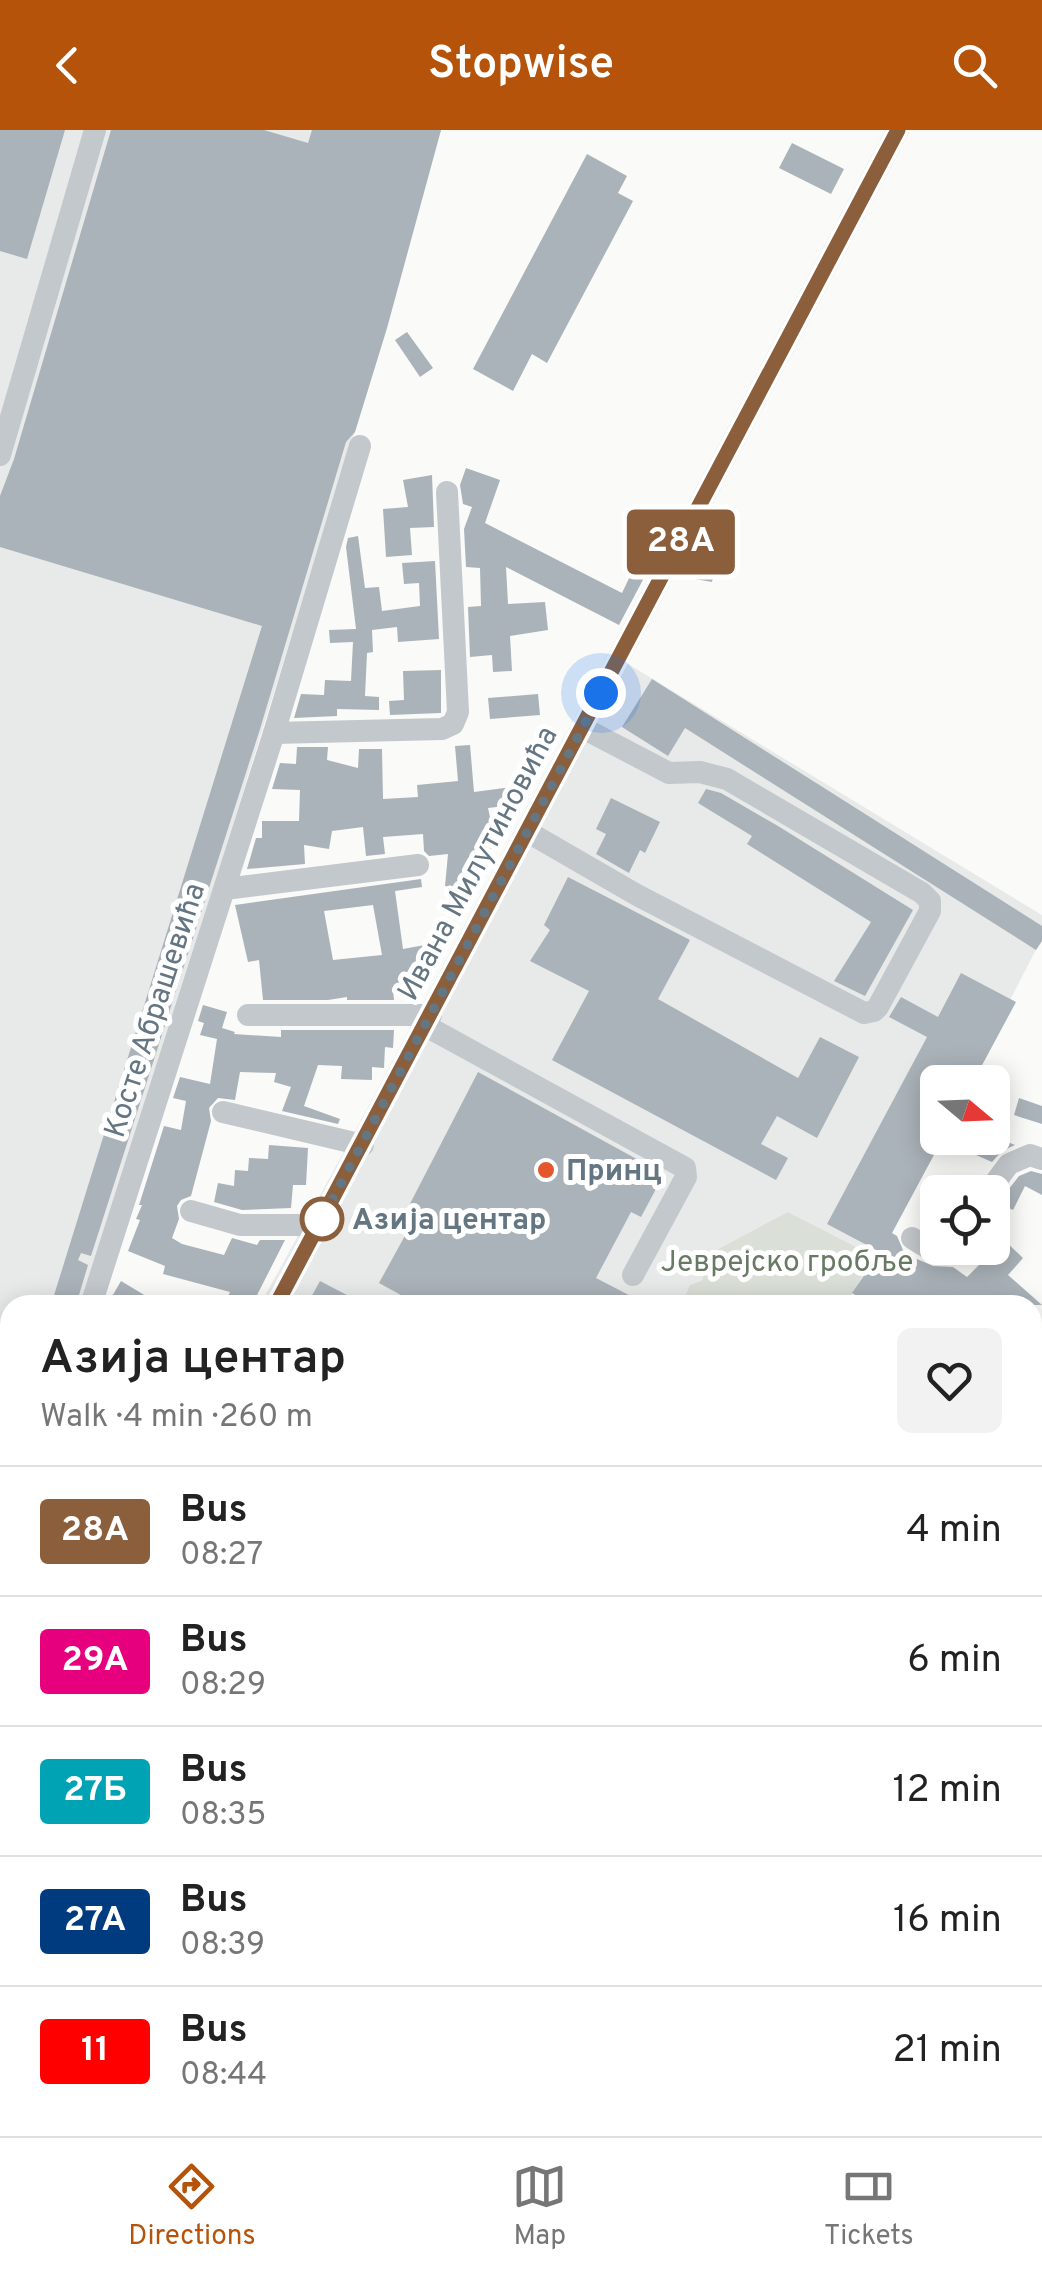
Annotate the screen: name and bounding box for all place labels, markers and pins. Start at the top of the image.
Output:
place label: Принц [566,1154,662,1191]
marker: Принц [535,1159,557,1181]
marker: Азија центар [301,1198,343,1240]
place label: Азија центар [352,1203,546,1240]

